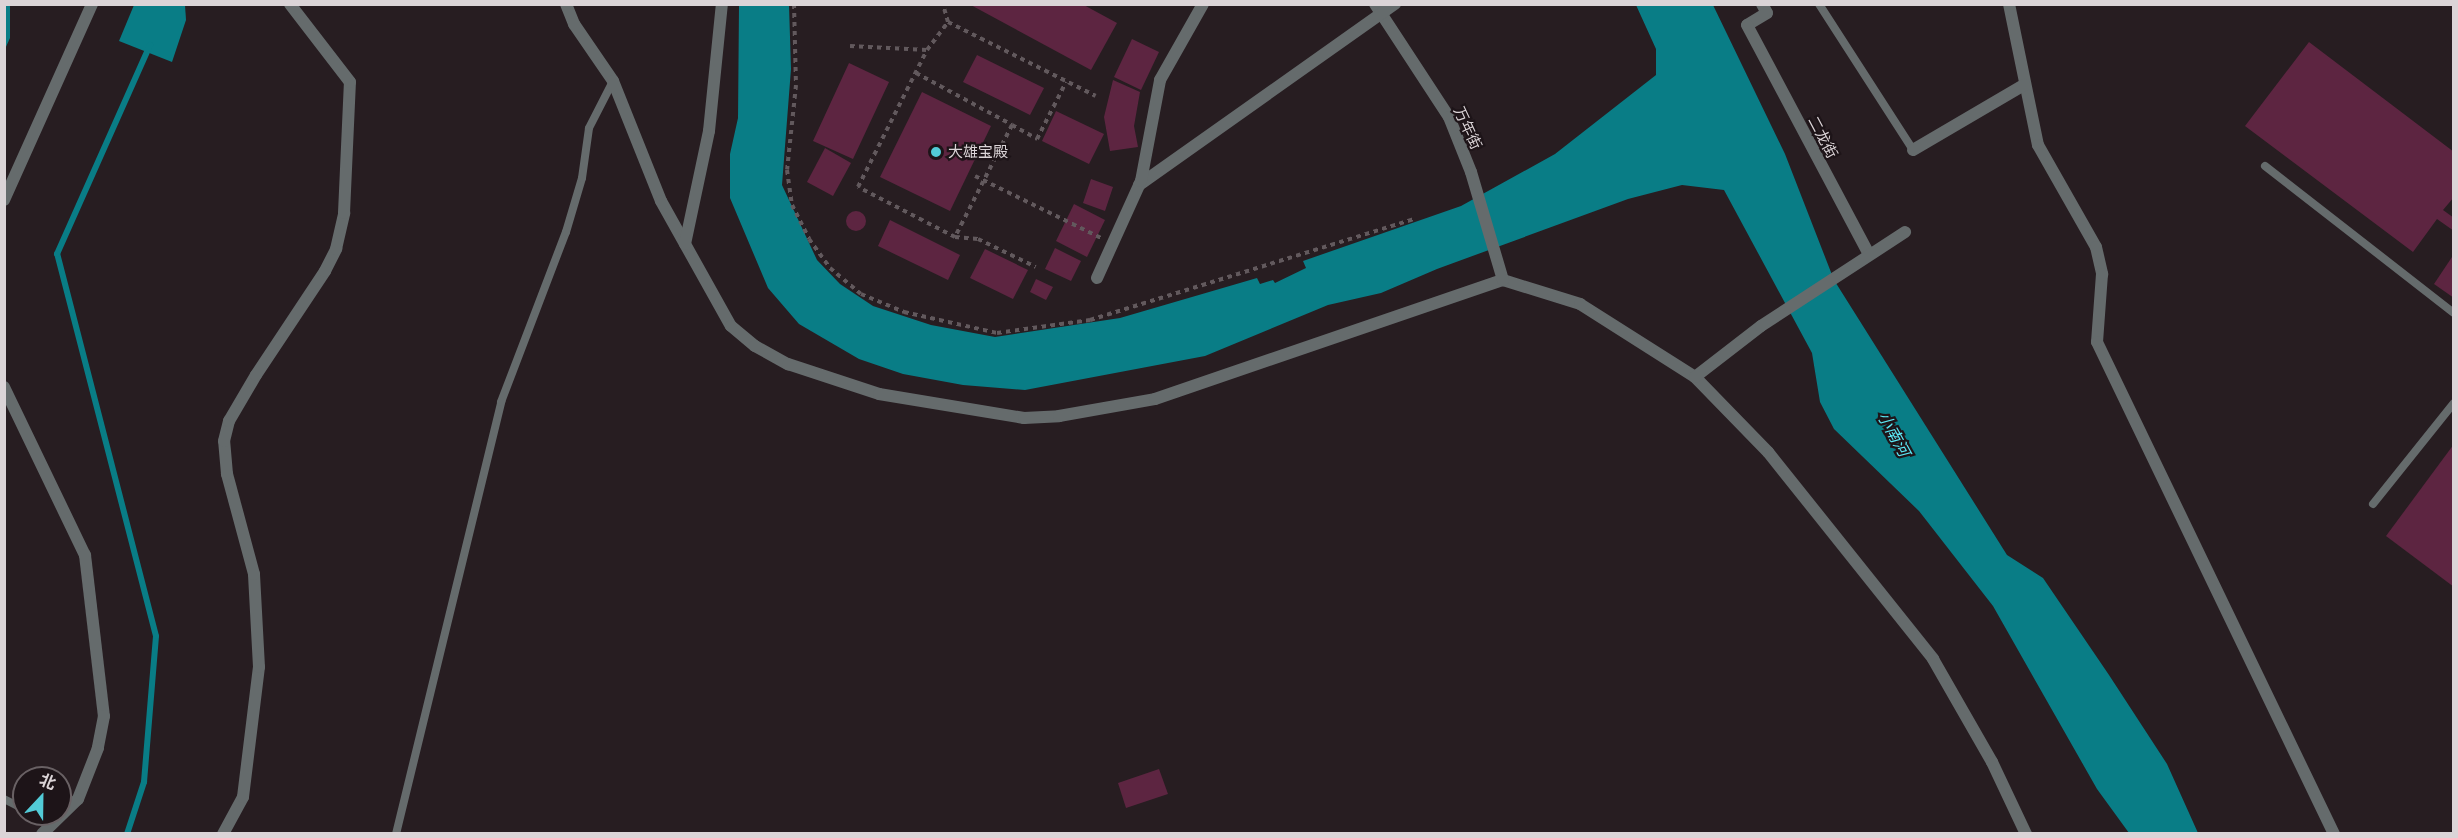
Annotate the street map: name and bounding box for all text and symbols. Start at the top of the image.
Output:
street label: 万年街 [1450,104,1486,152]
street label: 二龙街 [1804,113,1842,161]
place label: 大雄宝殿 [948,143,1008,161]
marker: 大雄宝殿 [929,145,943,159]
water label: 小南河 [1874,408,1914,460]
north arrow [12,766,72,826]
text: 北 [37,769,59,793]

